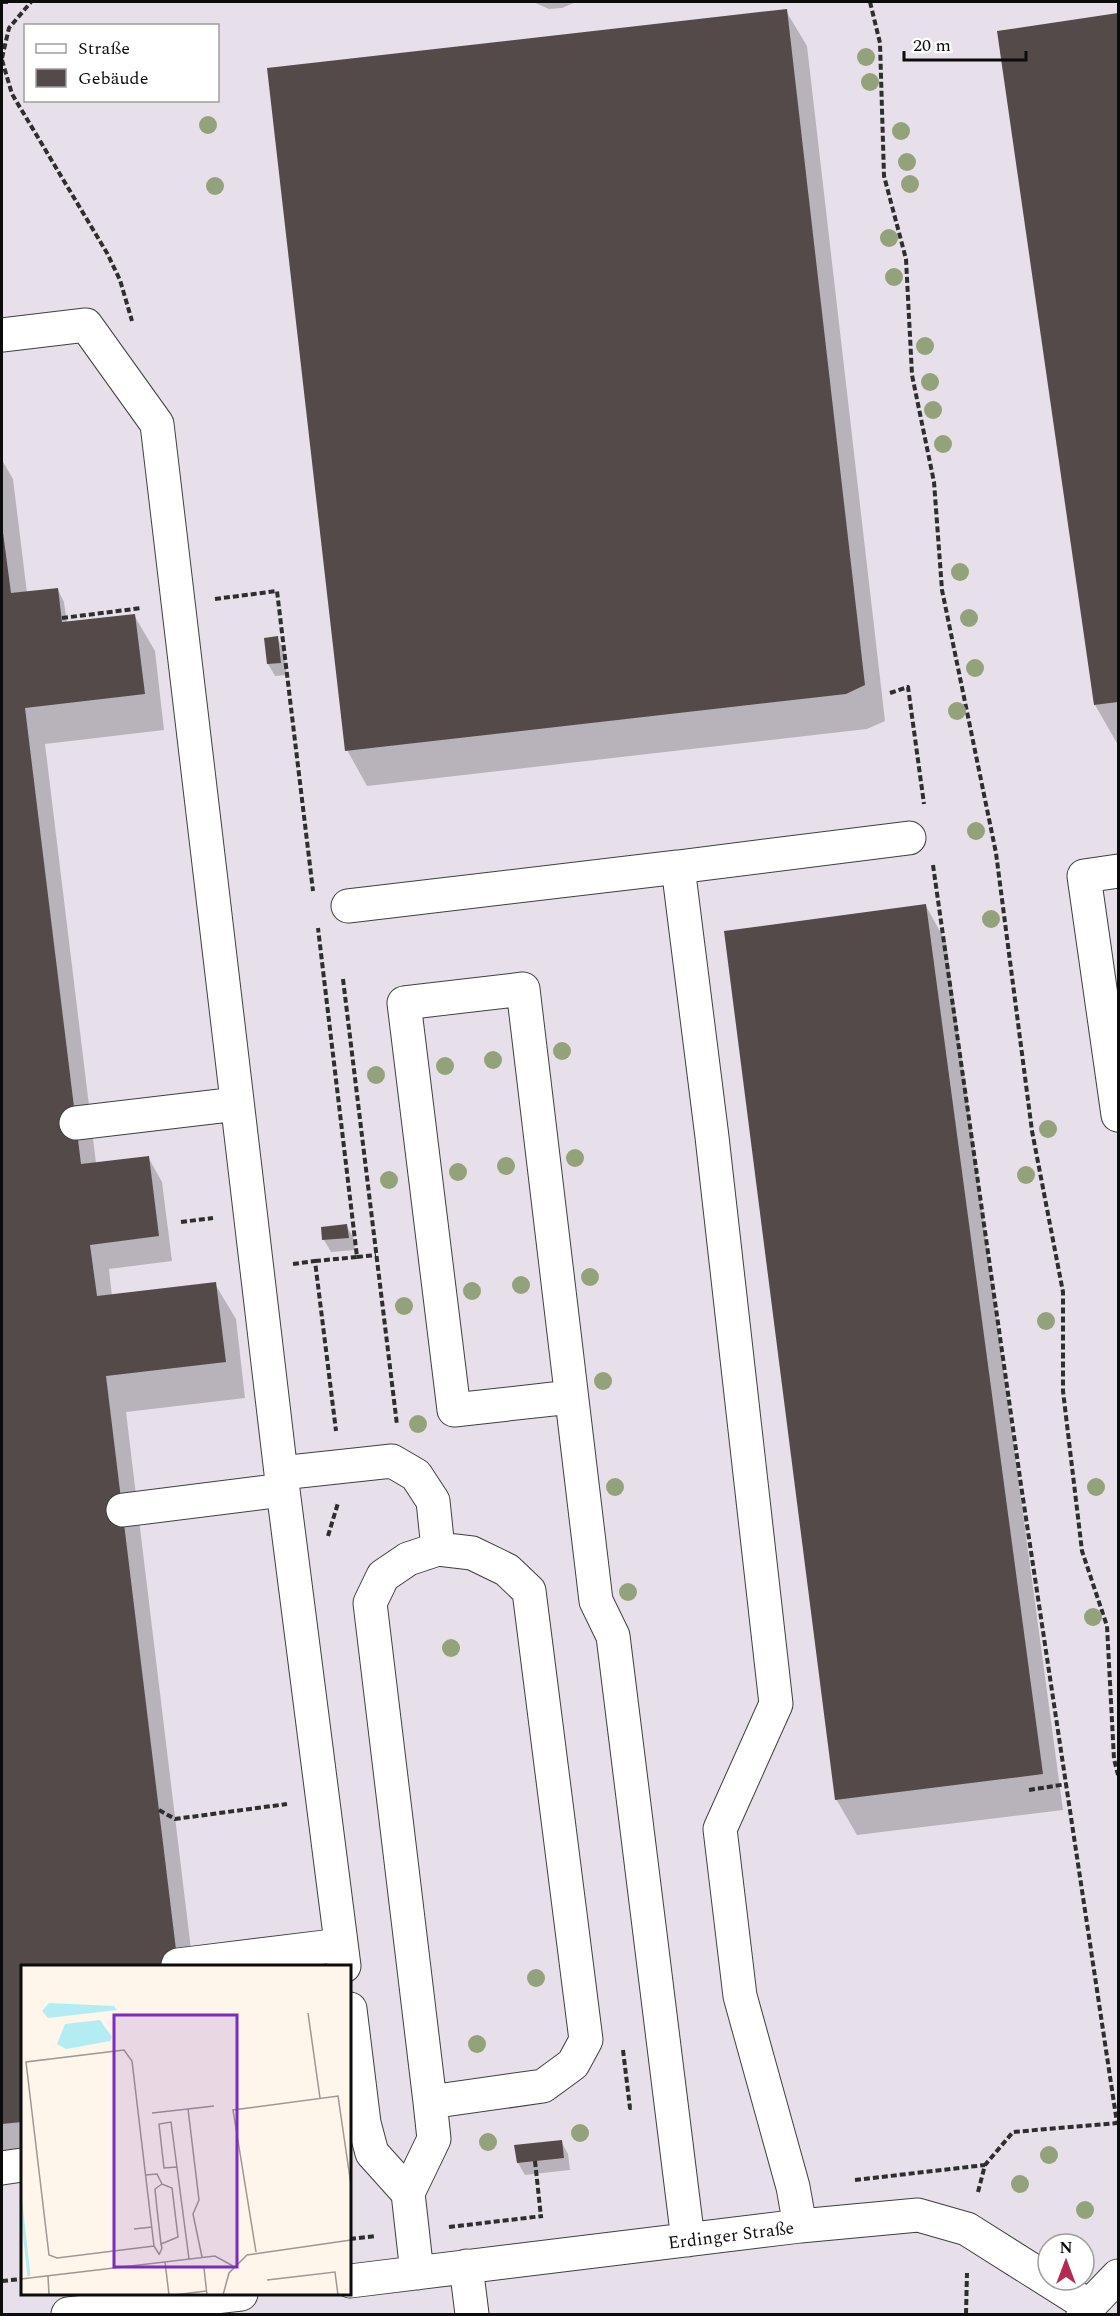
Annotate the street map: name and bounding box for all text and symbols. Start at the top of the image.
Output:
legend [24,24,219,102]
scale bar [904,24,1026,62]
text: 20 m [913,32,951,59]
text: Straße [78,35,130,62]
text: Gebäude [78,65,148,92]
inset map [21,1965,351,2295]
street label: Erdinger Straße [666,2214,796,2257]
north arrow [1036,2232,1096,2292]
text: N [1059,2236,1073,2260]

